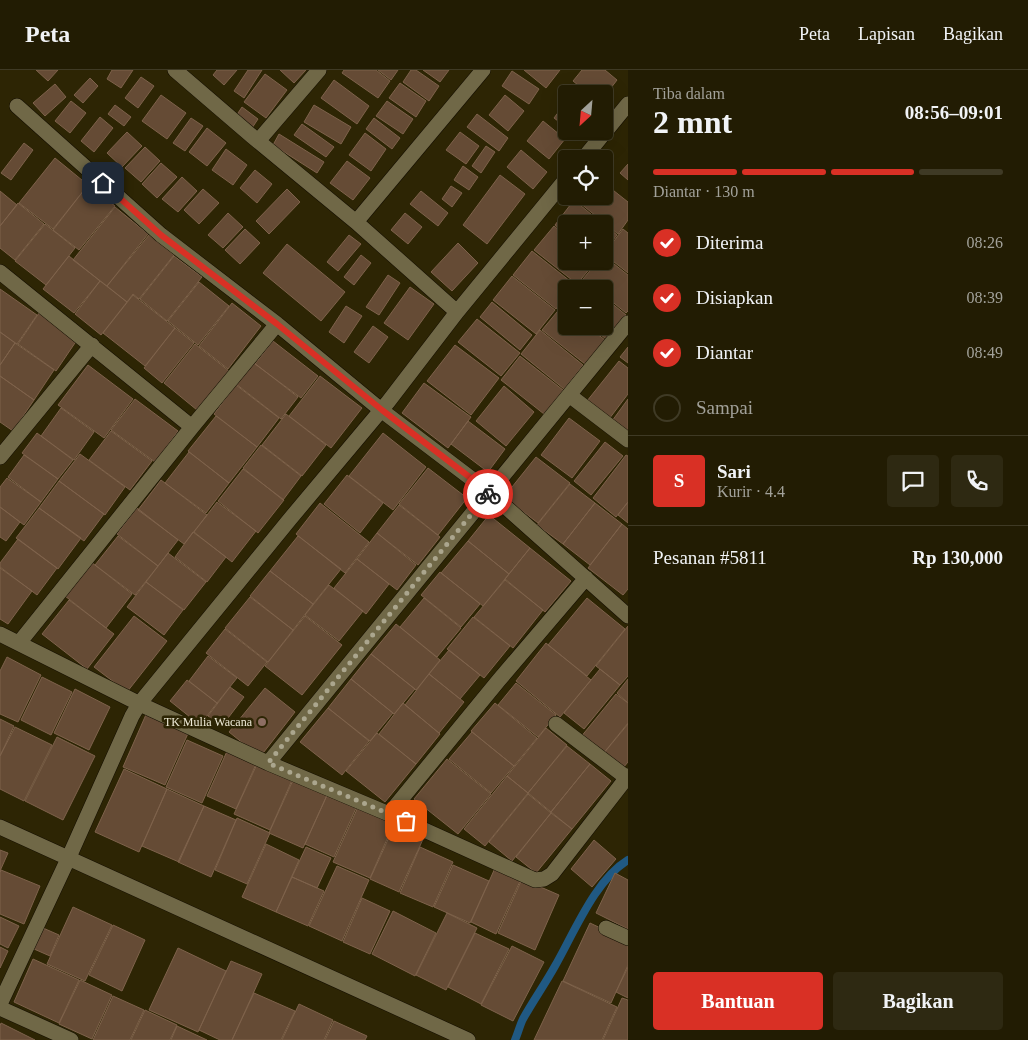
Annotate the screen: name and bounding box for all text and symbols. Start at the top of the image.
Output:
text: Peta [25,21,70,47]
text: Peta [799,24,830,44]
text: Lapisan [858,24,915,44]
text: Bagikan [943,24,1003,44]
north arrow [558,85,612,140]
map controls [558,85,613,335]
text: Tiba dalam [653,85,725,102]
text: 08:56–09:01 [905,102,1003,123]
text: 2 mnt [653,104,732,140]
button: locate [558,150,613,205]
pin [82,162,124,204]
icon: home [89,169,117,197]
text: Diantar · 130 m [653,183,755,200]
button: + [558,215,613,270]
icon: check [653,229,681,257]
text: Diterima [696,232,764,253]
text: 08:26 [967,234,1003,251]
button: − [558,280,613,335]
icon: check [653,284,681,312]
text: Disiapkan [696,287,773,308]
text: 08:39 [967,289,1003,306]
icon: check [653,339,681,367]
text: Diantar [696,342,753,363]
text: 08:49 [967,344,1003,361]
text: Sampai [696,397,753,418]
button: chat [887,455,939,507]
button: phone [951,455,1003,507]
text: Sari [717,461,751,482]
courier [463,469,513,519]
text: S [674,470,684,491]
icon: bike [474,480,502,508]
text: Kurir · 4.4 [717,483,785,500]
text: Pesanan #5811 [653,547,767,568]
text: Rp 130,000 [912,547,1003,568]
place label: TK Mulia Wacana [164,715,253,729]
marker: TK Mulia Wacana [256,716,268,728]
pin [385,800,427,842]
icon: bag [392,807,420,835]
button: Bantuan [653,972,823,1030]
button: Bagikan [833,972,1003,1030]

